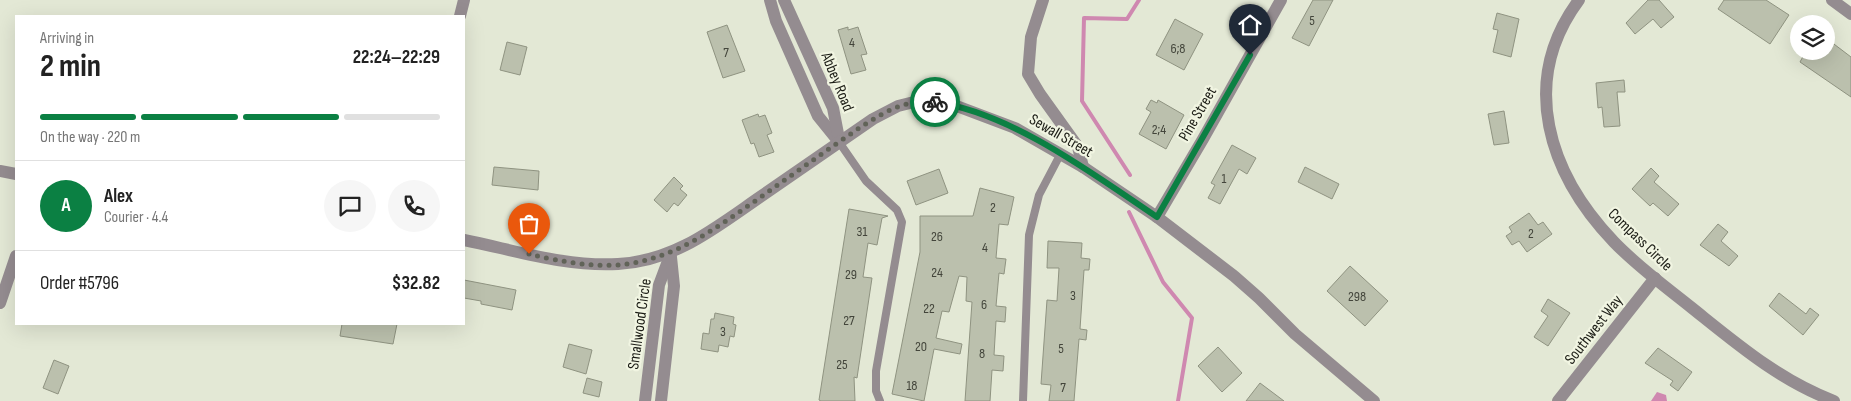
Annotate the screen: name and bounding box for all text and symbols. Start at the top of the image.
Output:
pin [1229,4,1271,55]
icon: home [1236,11,1264,39]
house number: 5 [1309,12,1315,29]
map controls [1790,15,1835,60]
button: layers [1790,15,1835,60]
text: Arriving in [40,29,94,48]
house number: 4 [849,34,855,51]
house number: 6;8 [1171,40,1186,57]
house number: 7 [723,44,729,61]
text: 22:24–22:29 [353,46,440,69]
text: 2 min [40,47,101,86]
street label: Abbey Road [816,49,857,114]
courier [910,77,960,127]
street label: Pine Street [1175,83,1221,144]
icon: bike [921,88,949,116]
street label: Sewall Street [1026,110,1096,162]
house number: 2;4 [1152,121,1166,138]
text: On the way · 220 m [40,128,140,147]
house number: 1 [1222,170,1227,187]
button: chat [324,180,376,232]
button: phone [388,180,440,232]
text: Alex [104,185,133,208]
text: A [61,194,71,217]
house number: 2 [990,199,996,216]
pin [508,203,550,254]
street label: Compass Circle [1604,205,1676,275]
text: Courier · 4.4 [104,208,168,227]
icon: bag [515,210,543,238]
house number: 31 [857,223,867,240]
house number: 2 [1528,225,1534,242]
house number: 26 [931,228,943,245]
house number: 4 [982,239,988,256]
house number: 24 [931,264,943,281]
house number: 29 [845,266,857,283]
text: Order #5796 [40,272,119,295]
text: $32.82 [392,272,440,295]
street label: Smallwood Circle [624,277,656,371]
house number: 3 [1070,287,1076,304]
house number: 298 [1348,288,1366,305]
street label: Southwest Way [1561,292,1627,368]
house number: 6 [981,296,987,313]
house number: 22 [923,300,935,317]
house number: 27 [843,312,855,329]
house number: 3 [720,323,726,340]
house number: 20 [915,338,927,355]
house number: 5 [1058,340,1064,357]
house number: 8 [979,345,985,362]
house number: 25 [836,356,848,373]
house number: 18 [906,377,918,394]
house number: 7 [1060,379,1066,396]

